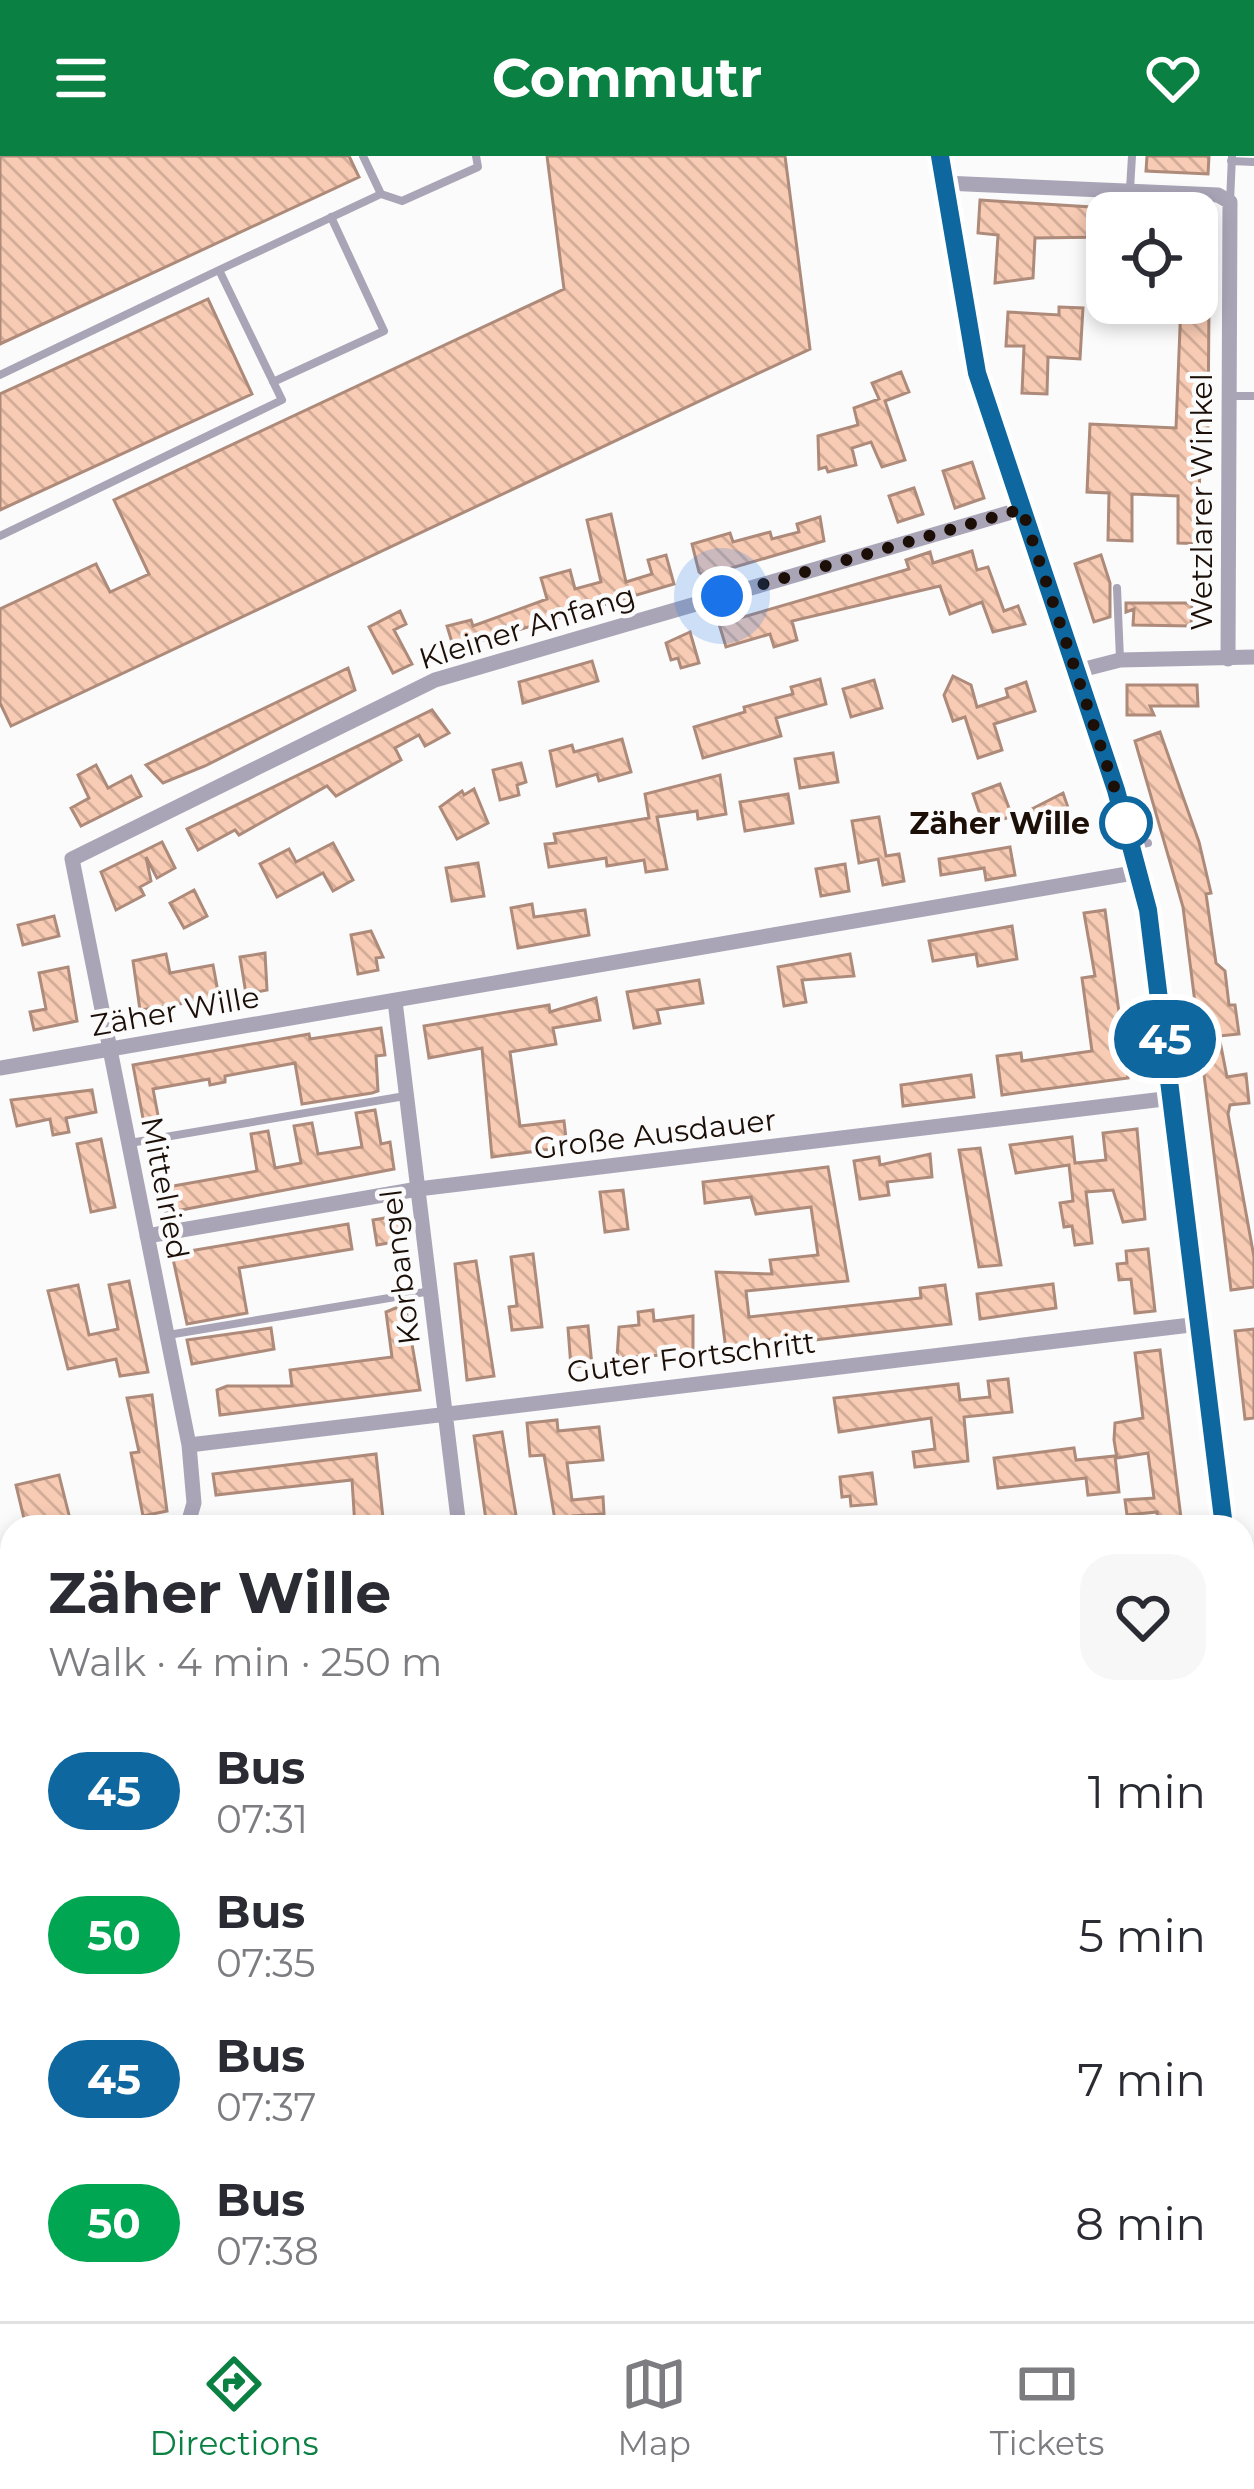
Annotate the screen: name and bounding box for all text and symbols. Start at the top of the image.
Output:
icon: menu [48,45,114,111]
text: Commutr [492,45,762,111]
icon: heart [1140,45,1206,111]
map controls [1086,192,1218,324]
button: locate [1086,192,1218,324]
street label: Wetzlarer Winkel [1183,373,1220,631]
your location [692,566,752,626]
street label: Kleiner Anfang [414,577,640,677]
marker: Zäher Wille [1101,798,1151,848]
place label: Zäher Wille [909,805,1090,842]
street label: Zäher Wille [88,978,262,1044]
line badge: 45 [1111,1000,1219,1078]
text: 45 [1138,1013,1192,1065]
street label: Große Ausdauer [532,1101,778,1167]
street label: Mittelried [133,1114,197,1262]
street label: Korbangel [372,1187,428,1347]
street label: Guter Fortschritt [565,1323,817,1391]
button: heart [1080,1554,1206,1680]
text: Zäher Wille [48,1558,391,1627]
text: Walk · 4 min · 250 m [48,1638,442,1686]
text: Bus [216,1740,305,1795]
text: 1 min [1088,1764,1206,1819]
text: 45 [87,1765,141,1817]
text: 07:31 [216,1795,308,1843]
text: Bus [216,1884,305,1939]
text: 5 min [1078,1908,1206,1963]
text: 50 [87,1909,141,1961]
text: 07:35 [216,1939,316,1987]
text: Bus [216,2028,305,2083]
text: 7 min [1077,2052,1206,2107]
text: 45 [87,2053,141,2105]
text: 07:37 [216,2083,316,2131]
text: Bus [216,2172,305,2227]
text: 8 min [1075,2196,1206,2251]
text: 50 [87,2197,141,2249]
text: 07:38 [216,2227,319,2275]
tab: Directions [149,2351,319,2463]
tab: Map [618,2351,691,2463]
tab: Tickets [990,2351,1104,2463]

